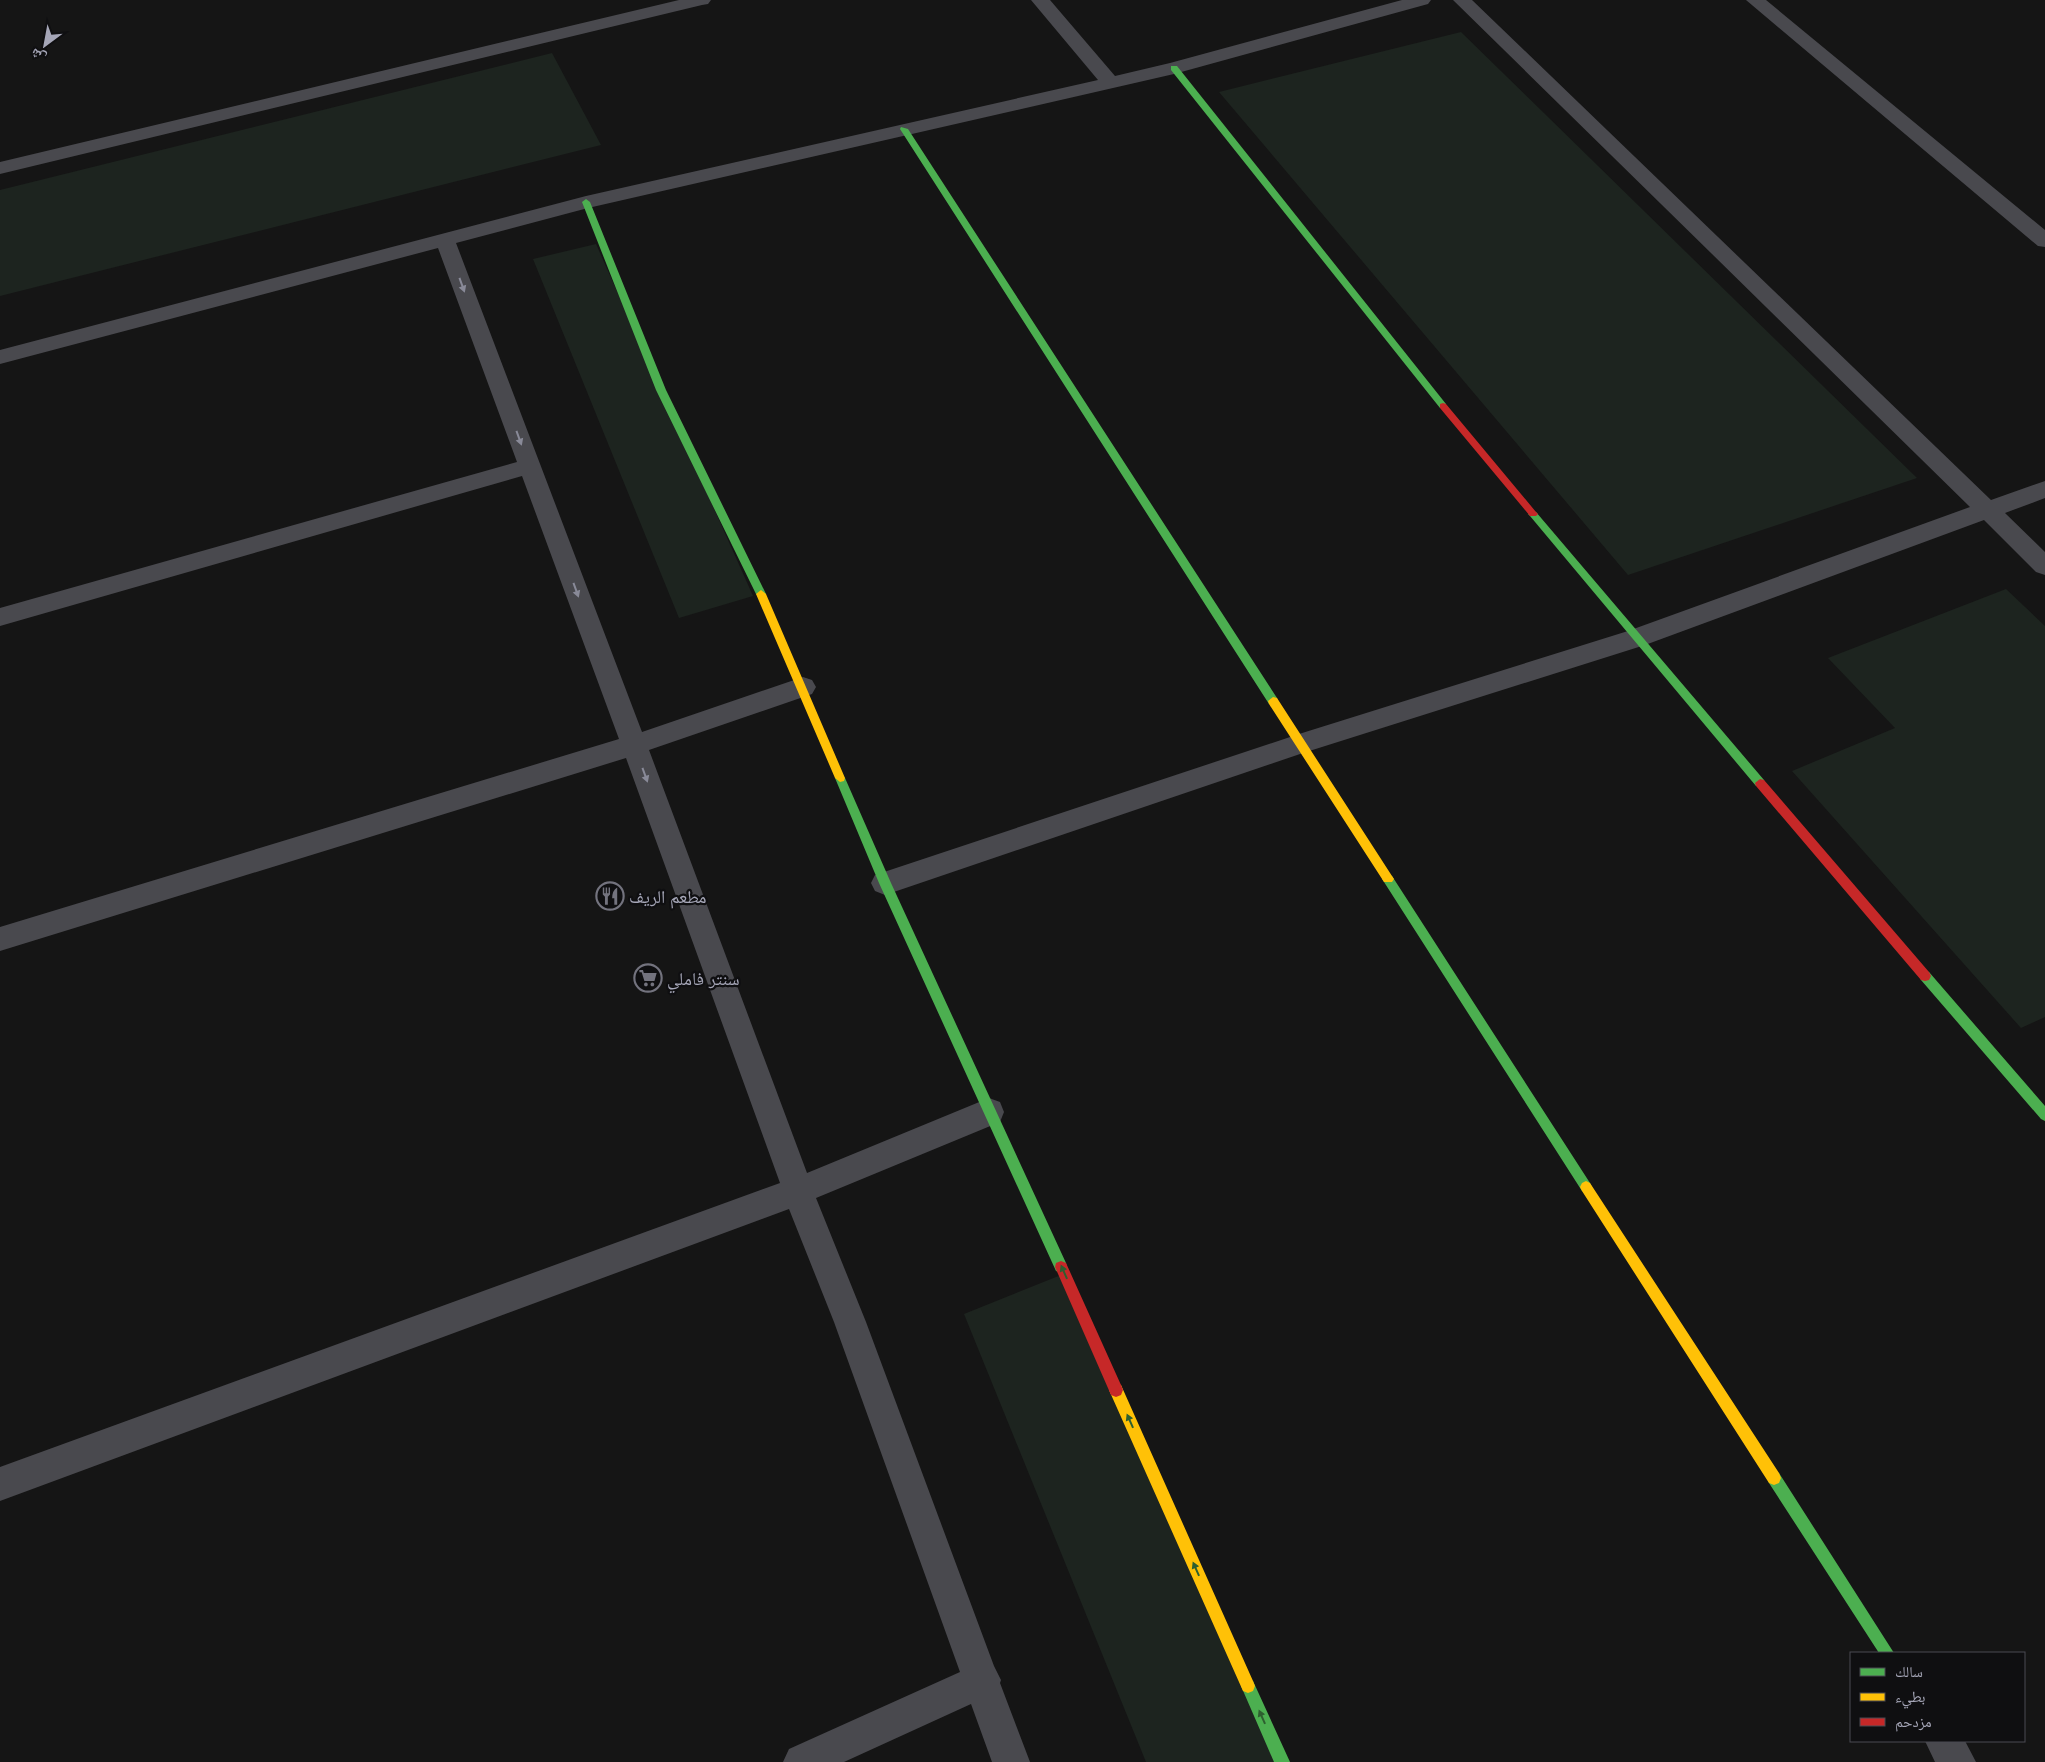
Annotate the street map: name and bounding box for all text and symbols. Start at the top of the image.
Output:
north arrow [20,20,70,70]
text: ش [26,44,49,68]
one-way arrow [459,278,467,293]
one-way arrow [515,431,523,446]
one-way arrow [572,583,580,598]
one-way arrow [641,768,649,783]
restaurant icon: مطعم الريف [595,881,625,911]
place label: مطعم الريف [629,884,706,909]
supermarket icon: سنتر فاملي [633,963,663,993]
place label: سنتر فاملي [667,966,740,994]
one-way arrow [1060,1265,1068,1279]
one-way arrow [1126,1414,1134,1428]
one-way arrow [1192,1562,1200,1576]
legend [1850,1652,2025,1742]
text: سالك [1895,1661,1923,1681]
text: بطيء [1895,1686,1925,1709]
one-way arrow [1258,1710,1266,1724]
text: مزدحم [1895,1711,1932,1732]

